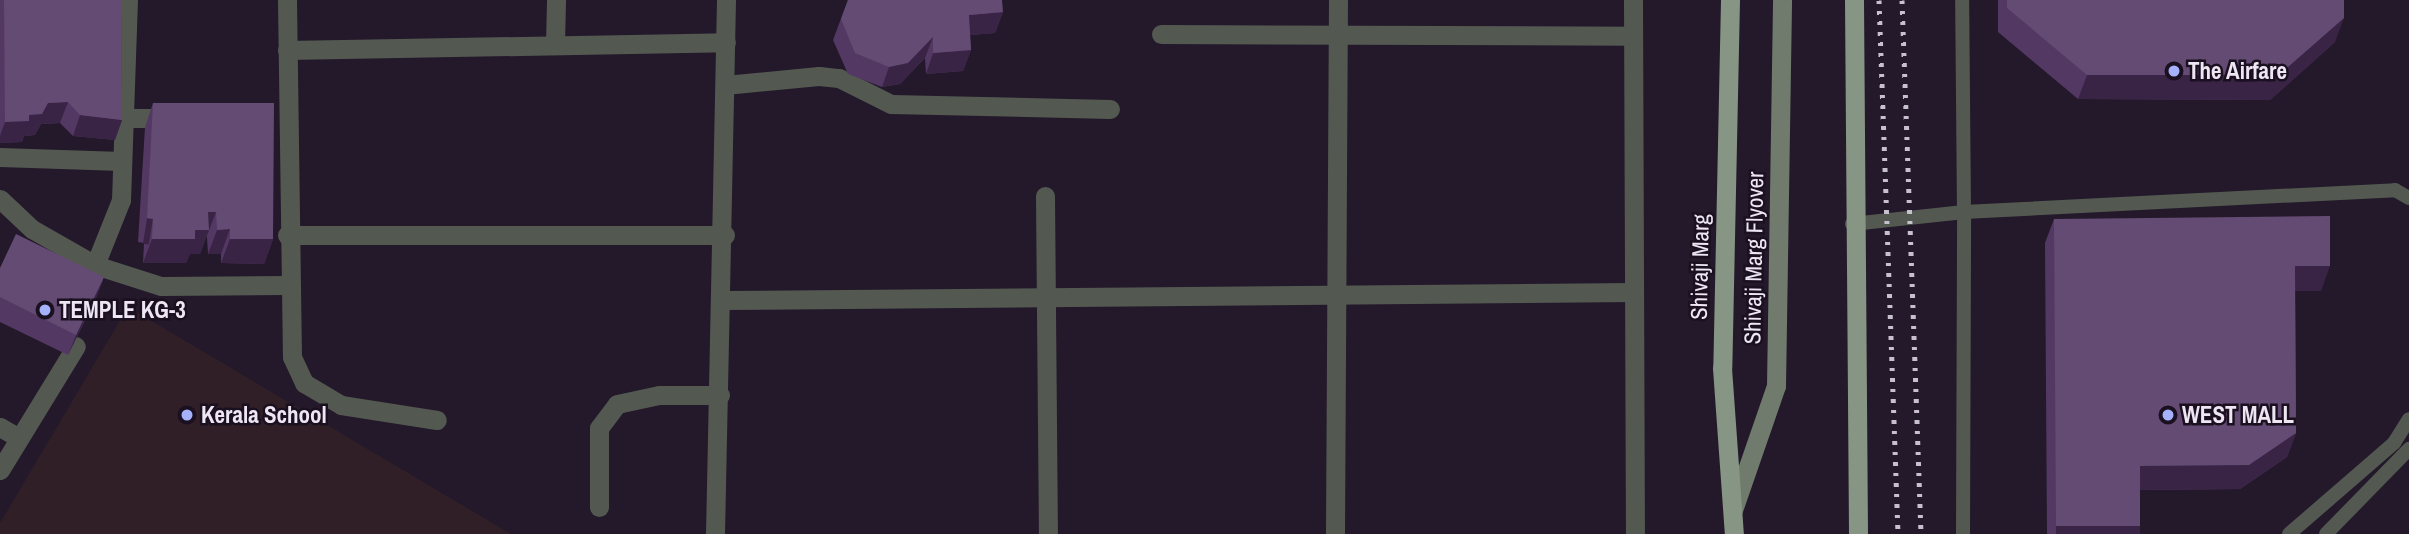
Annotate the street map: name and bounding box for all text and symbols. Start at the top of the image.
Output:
place label: The Airfare [2188,57,2288,85]
marker: The Airfare [2166,63,2182,79]
street label: Shivaji Marg Flyover [1739,171,1769,345]
street label: Shivaji Marg [1685,214,1715,320]
place label: TEMPLE KG-3 [59,296,186,324]
marker: TEMPLE KG-3 [37,302,53,318]
place label: Kerala School [201,401,327,429]
place label: WEST MALL [2182,401,2294,429]
marker: Kerala School [179,407,195,423]
marker: WEST MALL [2160,407,2176,423]

